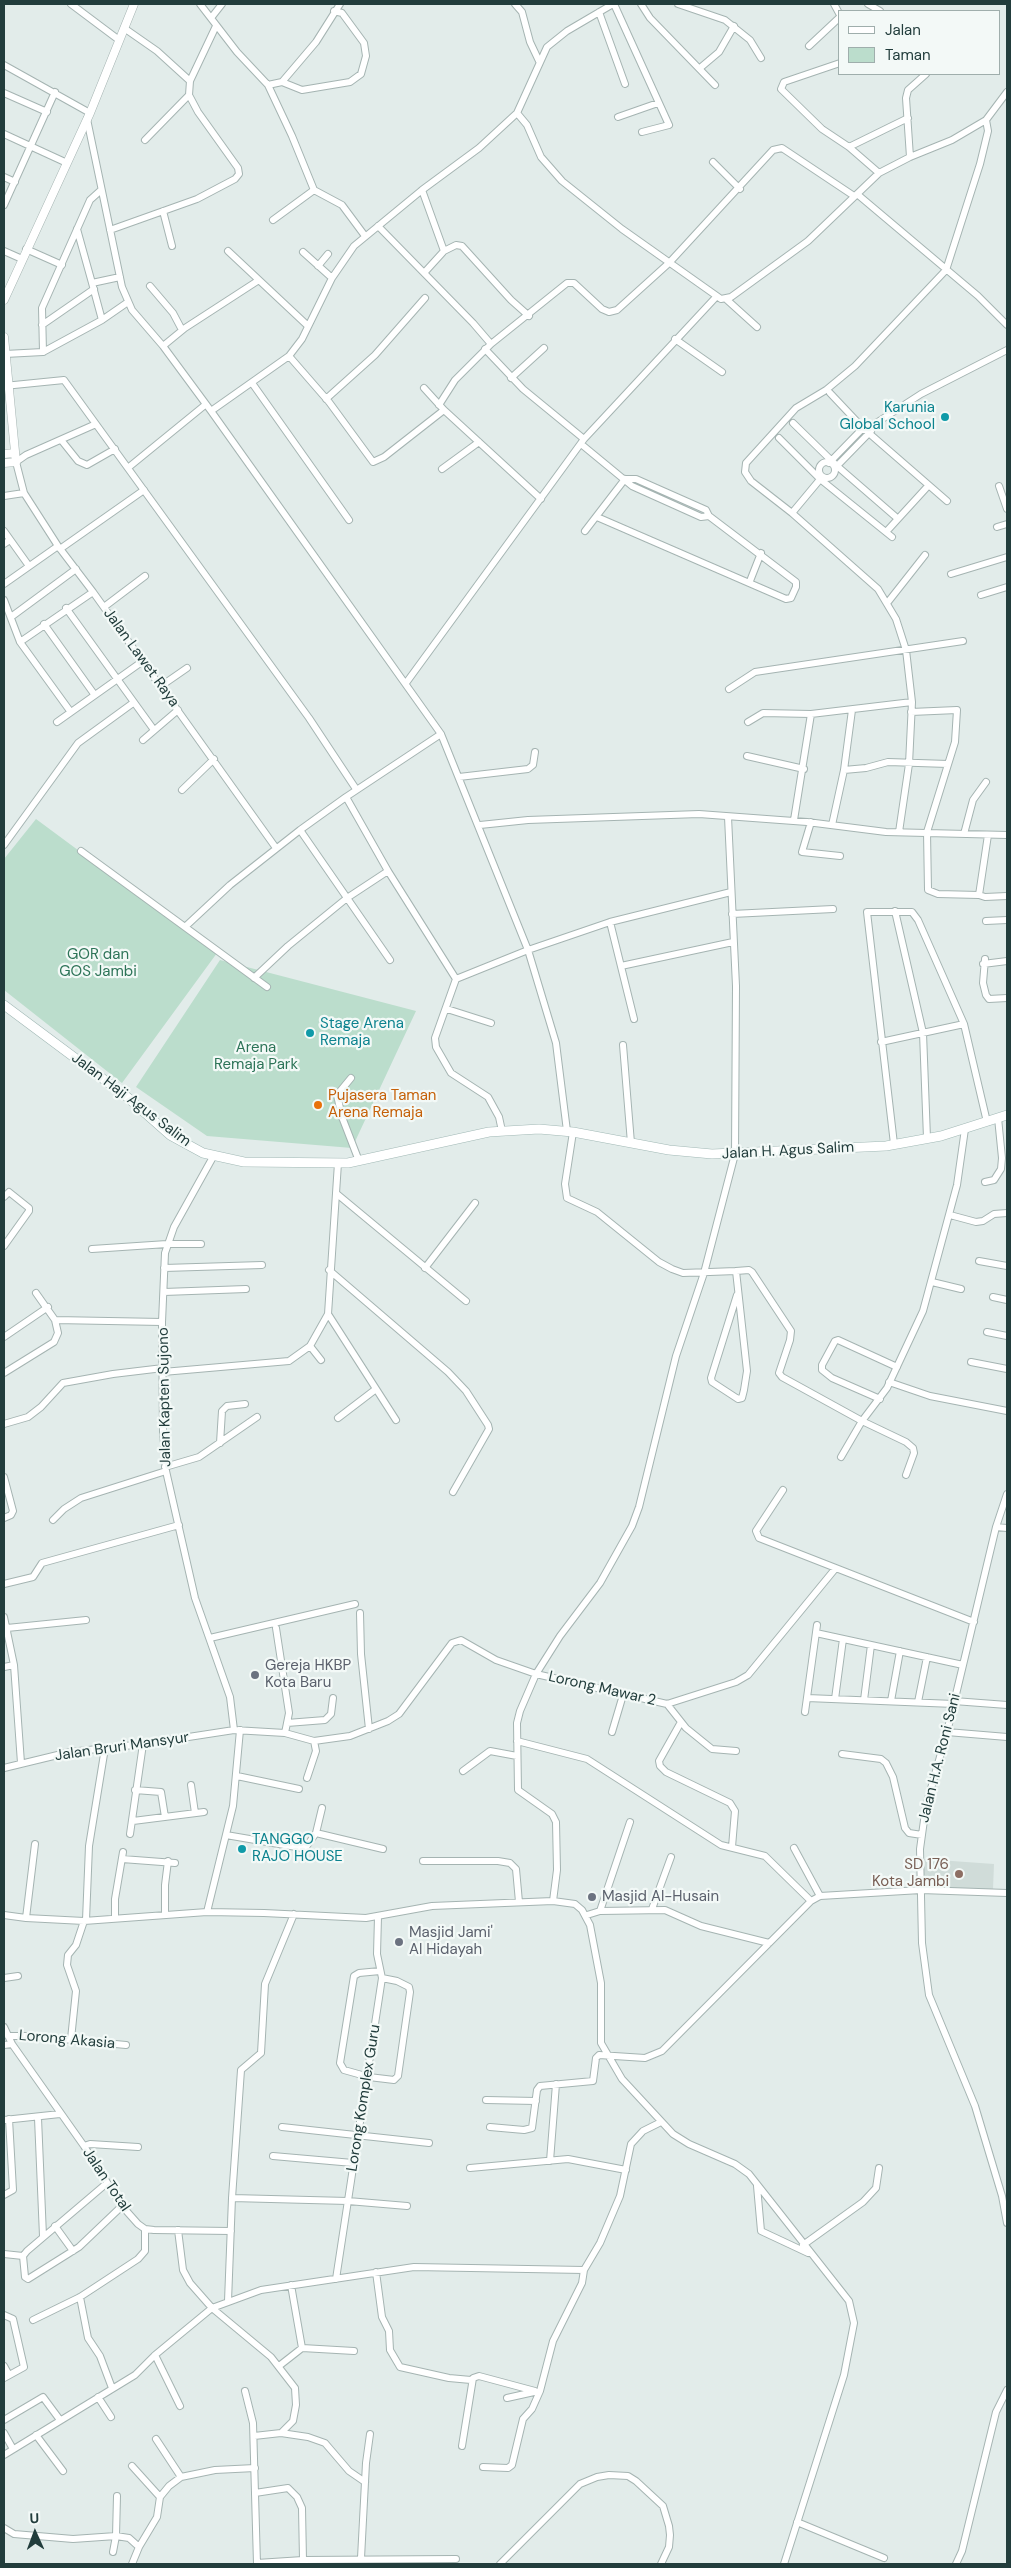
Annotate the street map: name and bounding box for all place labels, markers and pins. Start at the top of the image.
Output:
place label: Karunia Global School [839,399,935,434]
marker: Karunia Global School [939,411,951,423]
place label: Stage Arena Remaja [320,1015,404,1050]
marker: Stage Arena Remaja [304,1027,316,1039]
place label: Pujasera Taman Arena Remaja [328,1087,436,1122]
marker: Pujasera Taman Arena Remaja [312,1099,324,1111]
place label: Gereja HKBP Kota Baru [265,1657,351,1692]
marker: Gereja HKBP Kota Baru [249,1669,261,1681]
place label: TANGGO RAJO HOUSE [252,1831,343,1866]
marker: TANGGO RAJO HOUSE [236,1843,248,1855]
place label: SD 176 Kota Jambi [872,1856,949,1891]
marker: SD 176 Kota Jambi [953,1868,965,1880]
place label: Masjid Al-Husain [602,1888,719,1906]
marker: Masjid Al-Husain [586,1891,598,1903]
place label: Masjid Jami' Al Hidayah [409,1924,493,1959]
marker: Masjid Jami' Al Hidayah [393,1936,405,1948]

